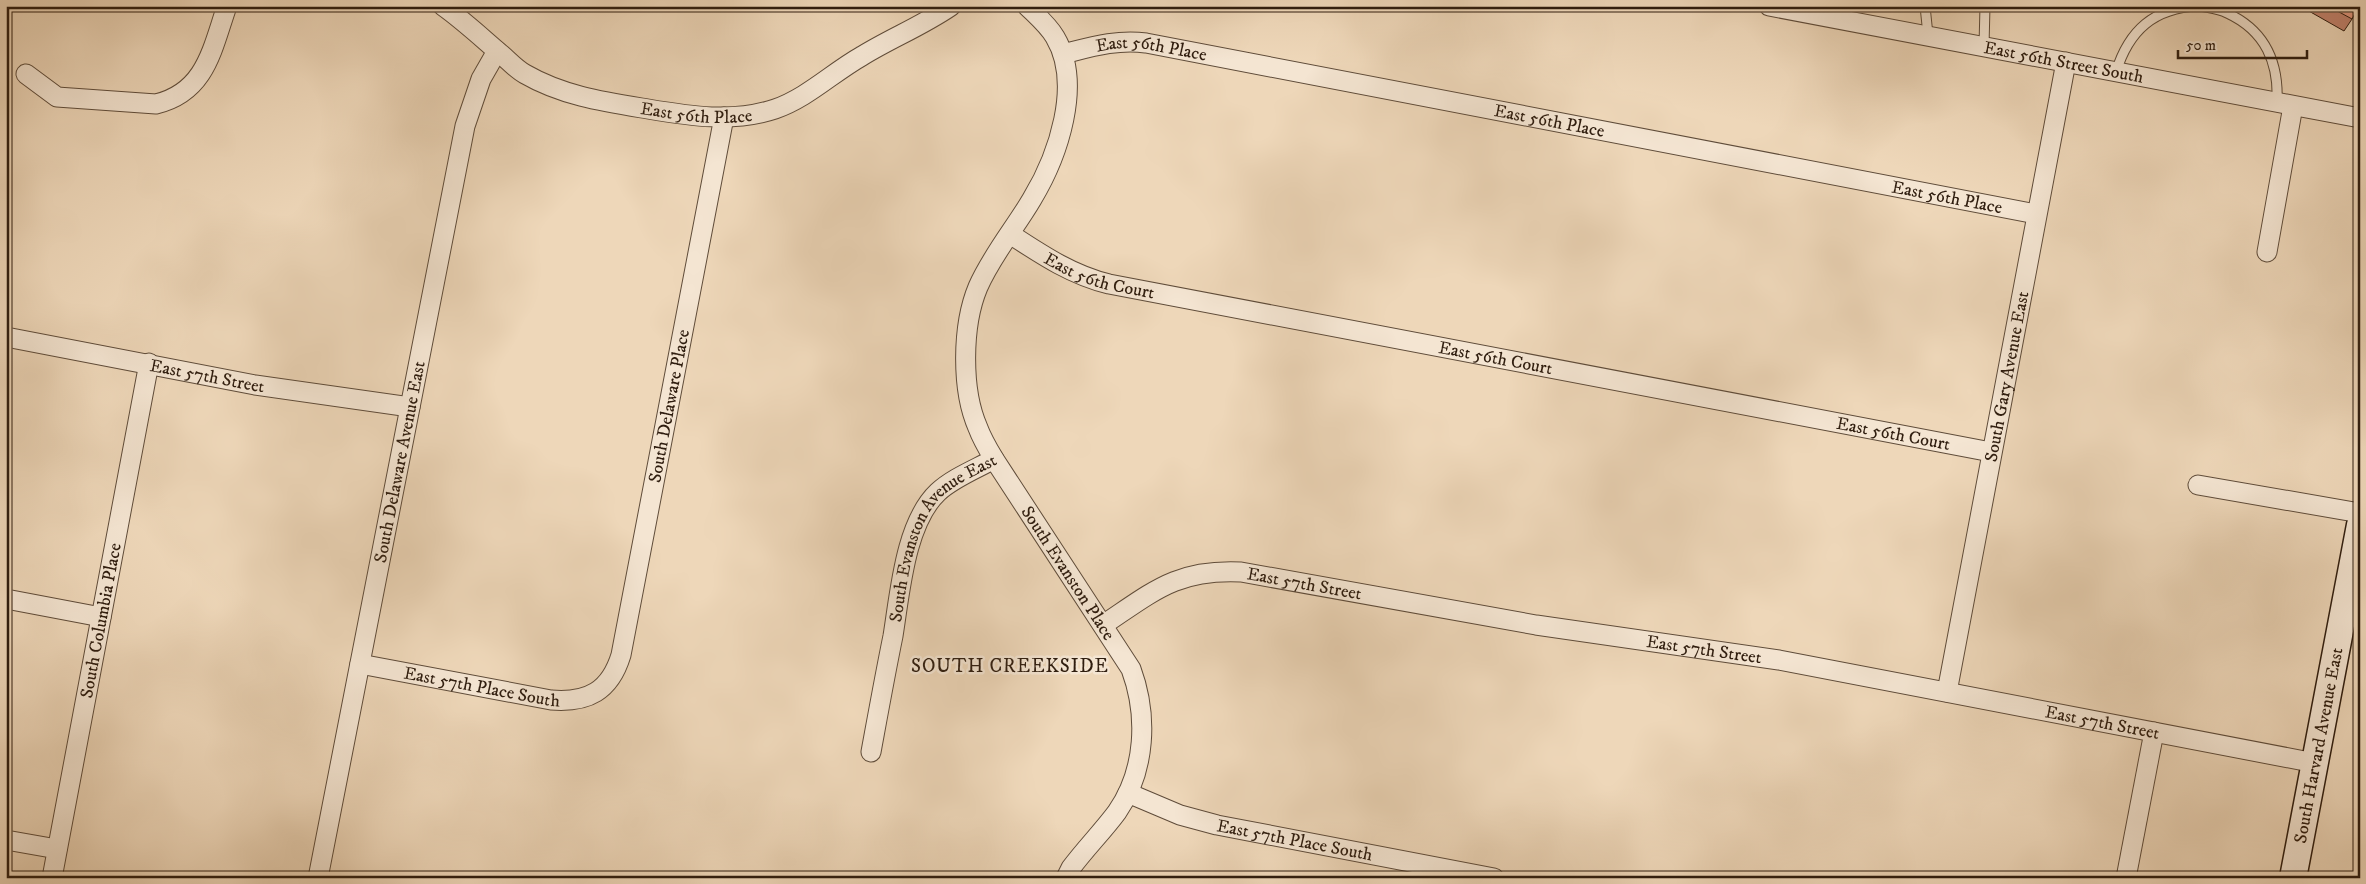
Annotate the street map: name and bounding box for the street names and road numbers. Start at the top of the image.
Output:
street label: East 56th Place [1094,32,1209,66]
street label: East 56th Street South [1982,37,2146,89]
street label: East 56th Place [639,98,754,129]
street label: East 56th Place [1492,100,1606,143]
street label: East 56th Place [1890,177,2004,219]
street label: East 56th Court [1040,248,1156,304]
street label: South Gary Avenue East [1981,289,2035,464]
street label: South Delaware Place [644,328,695,485]
street label: East 56th Court [1437,337,1554,380]
street label: East 57th Street [148,355,266,398]
street label: South Delaware Avenue East [370,359,431,565]
street label: East 56th Court [1834,413,1952,456]
street label: South Evanston Avenue East [885,450,1001,624]
street label: South Evanston Place [1016,502,1119,645]
street label: South Columbia Place [76,541,127,700]
street label: East 57th Street [1245,563,1364,606]
street label: East 57th Street [1645,631,1763,669]
street label: South Harvard Avenue East [2290,646,2349,845]
street label: East 57th Place South [402,662,561,713]
street label: East 57th Street [2043,701,2161,745]
street label: East 57th Place South [1215,815,1375,867]

